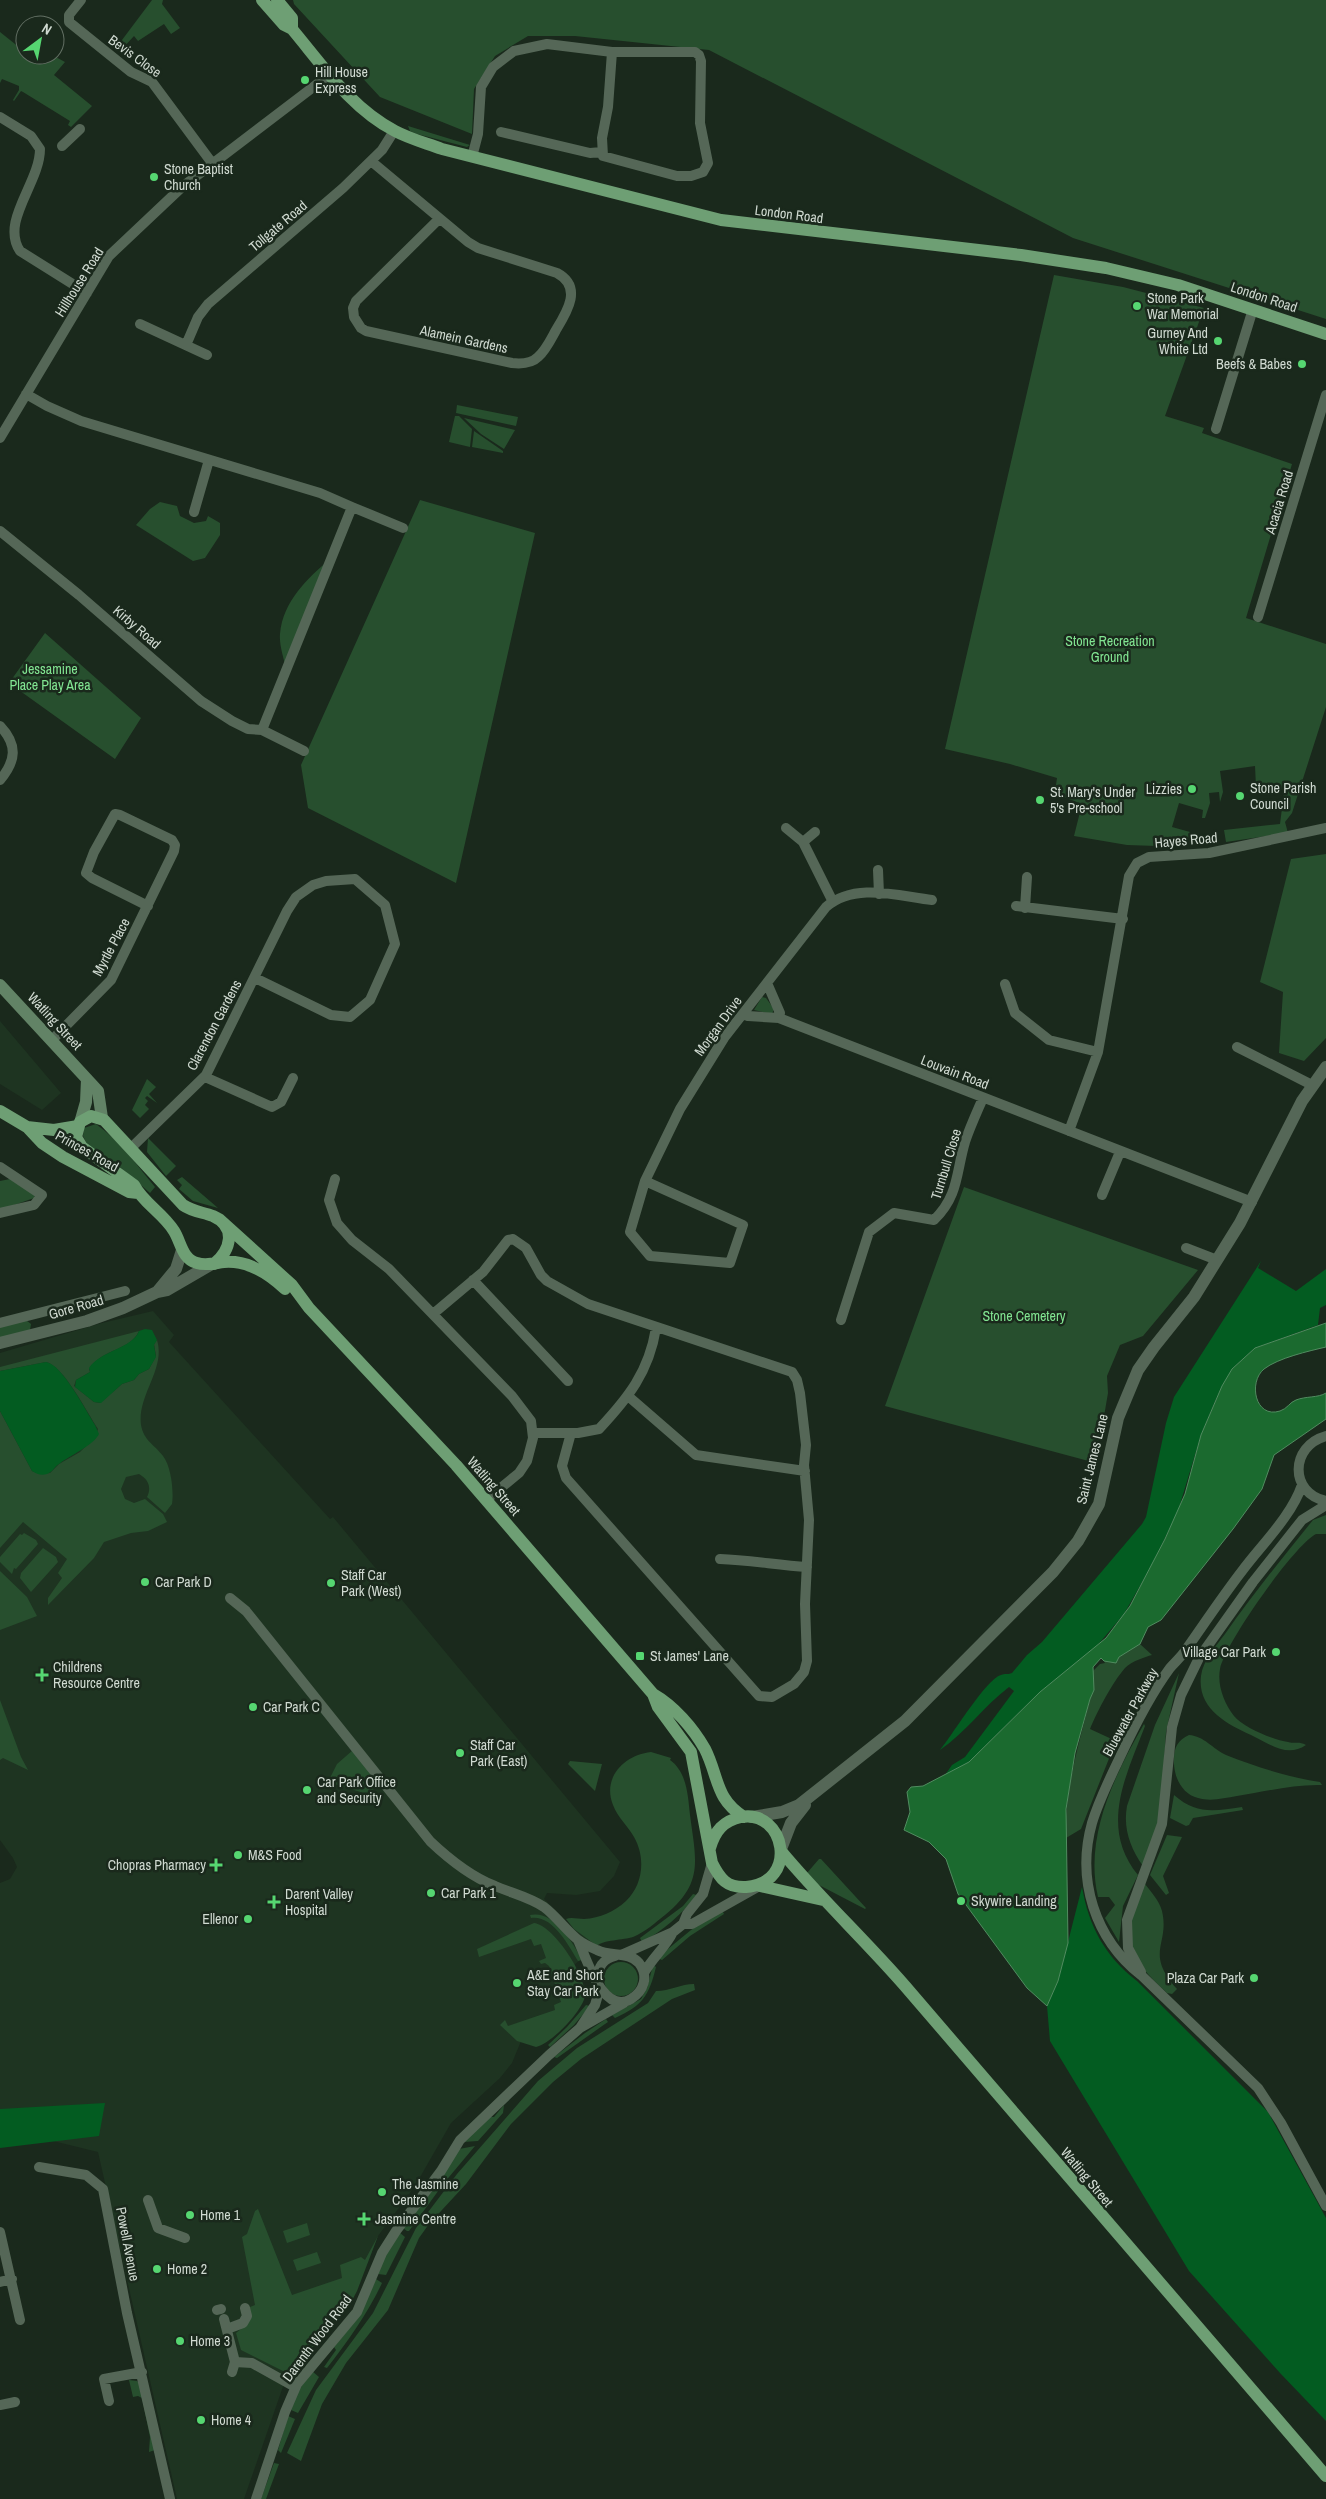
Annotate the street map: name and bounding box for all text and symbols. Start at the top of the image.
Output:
north arrow [15,15,65,65]
text: N [39,19,55,39]
street label: Bevis Close [105,31,165,81]
place label: Hill House Express [315,63,368,97]
marker: Hill House Express [299,74,311,86]
place label: Stone Baptist Church [164,160,233,194]
marker: Stone Baptist Church [148,171,160,183]
street label: Tollgate Road [245,197,311,255]
street label: London Road [754,201,824,227]
street label: Hillhouse Road [51,244,107,320]
street label: London Road [1228,278,1300,316]
place label: Stone Park War Memorial [1147,289,1219,323]
marker: Stone Park War Memorial [1131,300,1143,312]
street label: Alamein Gardens [417,321,510,357]
place label: Gurney And White Ltd [1147,324,1208,358]
marker: Gurney And White Ltd [1212,335,1224,347]
place label: Beefs & Babes [1216,355,1292,373]
marker: Beefs & Babes [1296,358,1308,370]
street label: Acacia Road [1260,468,1297,537]
street label: Kirby Road [109,601,165,653]
park label: Stone Recreation Ground [1065,632,1155,666]
park label: Jessamine Place Play Area [9,660,91,694]
place label: Stone Parish Council [1250,779,1316,813]
place label: Lizzies [1146,780,1182,798]
place label: St. Mary's Under 5's Pre-school [1050,783,1135,817]
marker: Lizzies [1186,783,1198,795]
marker: Stone Parish Council [1234,790,1246,802]
marker: St. Mary's Under 5's Pre-school [1034,794,1046,806]
street label: Hayes Road [1154,828,1218,852]
street label: Myrtle Place [88,915,134,979]
street label: Clarendon Gardens [183,976,246,1073]
street label: Watling Street [24,988,86,1054]
street label: Morgan Drive [690,993,746,1059]
street label: Louvain Road [918,1051,992,1093]
street label: Princes Road [52,1126,122,1176]
street label: Turnbull Close [927,1126,965,1202]
street label: Gore Road [47,1291,105,1323]
park label: Stone Cemetery [983,1307,1066,1325]
street label: Saint James Lane [1072,1412,1112,1506]
street label: Watling Street [463,1453,525,1519]
place label: Staff Car Park (West) [341,1566,402,1600]
place label: Car Park D [155,1573,212,1591]
marker: Car Park D [139,1576,151,1588]
marker: Staff Car Park (West) [325,1577,337,1589]
place label: Village Car Park [1183,1643,1266,1661]
marker: Village Car Park [1270,1646,1282,1658]
place label: St James' Lane [650,1647,729,1665]
marker: St James' Lane [634,1650,646,1662]
place label: Childrens Resource Centre [53,1658,140,1692]
street label: Bluewater Parkway [1098,1664,1162,1759]
marker: Childrens Resource Centre [35,1668,49,1682]
place label: Car Park C [263,1698,320,1716]
marker: Car Park C [247,1701,259,1713]
place label: Staff Car Park (East) [470,1736,528,1770]
marker: Staff Car Park (East) [454,1747,466,1759]
place label: Car Park Office and Security [317,1773,396,1807]
marker: Car Park Office and Security [301,1784,313,1796]
place label: M&S Food [248,1846,302,1864]
marker: M&S Food [232,1849,244,1861]
place label: Chopras Pharmacy [108,1856,206,1874]
marker: Chopras Pharmacy [210,1859,222,1871]
place label: Car Park 1 [441,1884,496,1902]
place label: Darent Valley Hospital [285,1885,353,1919]
marker: Car Park 1 [425,1887,437,1899]
place label: Skywire Landing [971,1892,1057,1910]
marker: Darent Valley Hospital [267,1895,281,1909]
marker: Skywire Landing [955,1895,967,1907]
place label: Ellenor [202,1910,238,1928]
marker: Ellenor [242,1913,254,1925]
place label: A&E and Short Stay Car Park [526,1966,603,2000]
place label: Plaza Car Park [1167,1969,1244,1987]
marker: Plaza Car Park [1248,1972,1260,1984]
marker: A&E and Short Stay Car Park [511,1977,523,1989]
street label: Watling Street [1057,2144,1117,2210]
place label: The Jasmine Centre [392,2175,458,2209]
marker: The Jasmine Centre [376,2186,388,2198]
street label: Powell Avenue [112,2205,144,2283]
place label: Home 1 [200,2206,241,2224]
marker: Home 1 [184,2209,196,2221]
place label: Jasmine Centre [375,2210,456,2228]
marker: Jasmine Centre [357,2212,371,2226]
place label: Home 2 [167,2260,207,2278]
marker: Home 2 [151,2263,163,2275]
street label: Darenth Wood Road [278,2291,356,2385]
place label: Home 3 [190,2332,230,2350]
marker: Home 3 [174,2335,186,2347]
place label: Home 4 [211,2411,252,2429]
marker: Home 4 [195,2414,207,2426]

